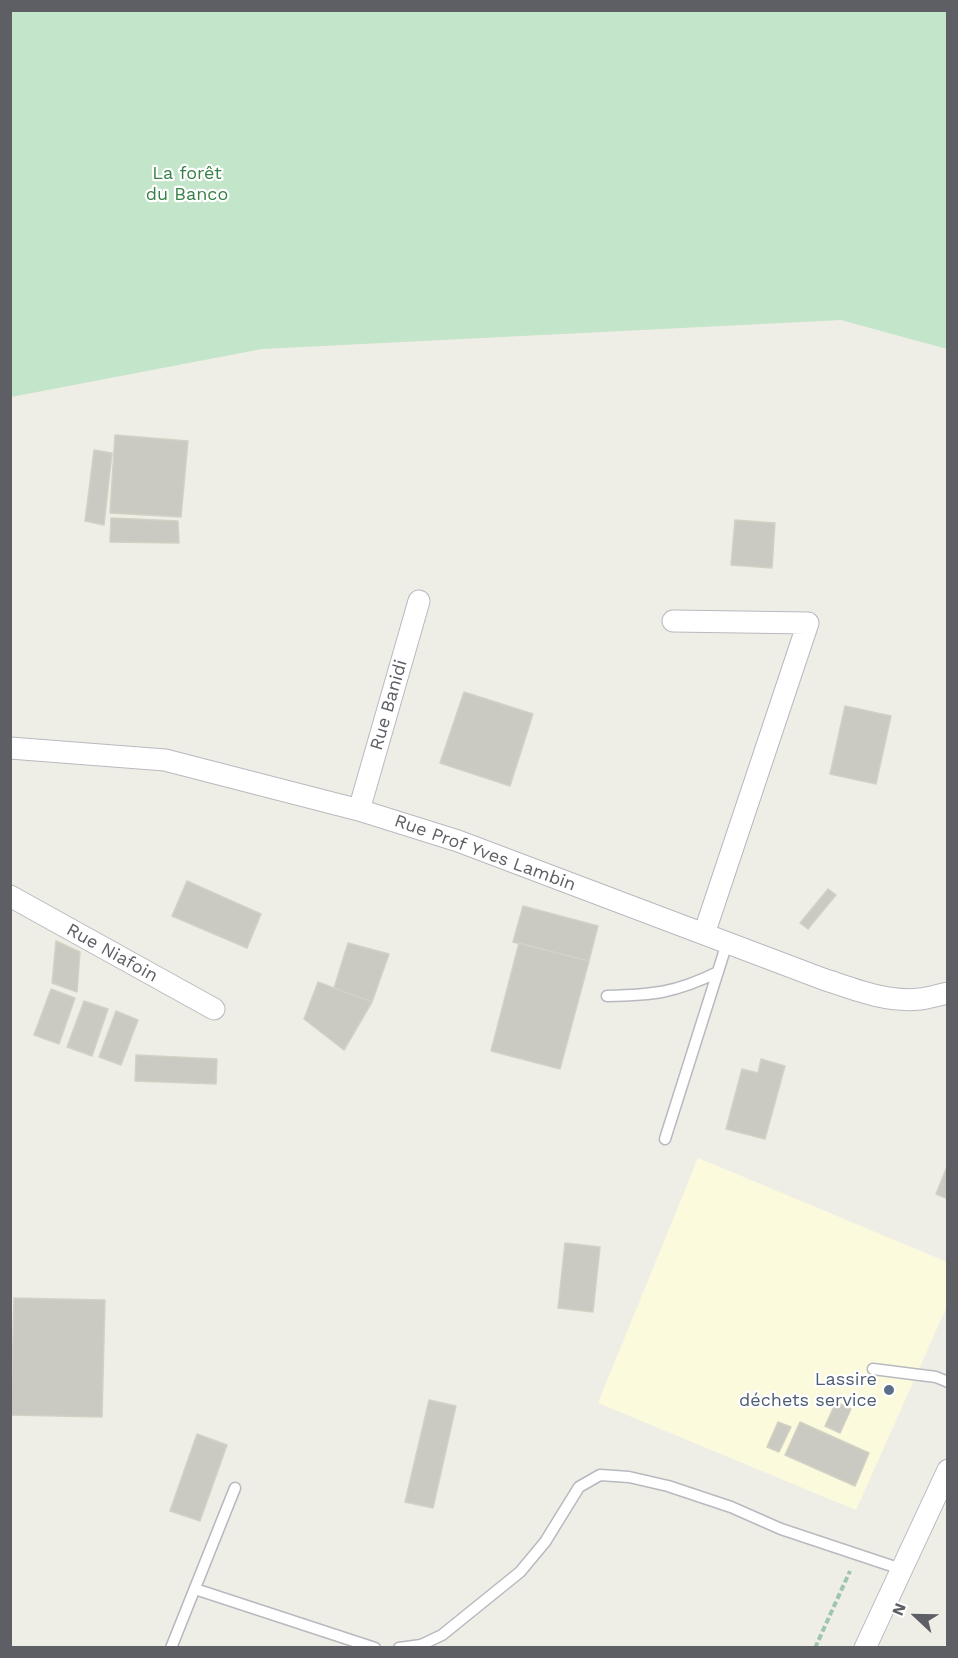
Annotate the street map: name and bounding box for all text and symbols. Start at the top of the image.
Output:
park label: La forêt du Banco [146,163,228,206]
street label: Rue Banidi [366,657,412,753]
street label: Rue Prof Yves Lambin [391,810,579,896]
street label: Rue Niafoin [63,919,161,987]
place label: Lassire déchets service [739,1369,877,1412]
marker: Lassire déchets service [882,1383,896,1397]
north arrow [886,1586,946,1646]
text: N [888,1600,910,1618]

